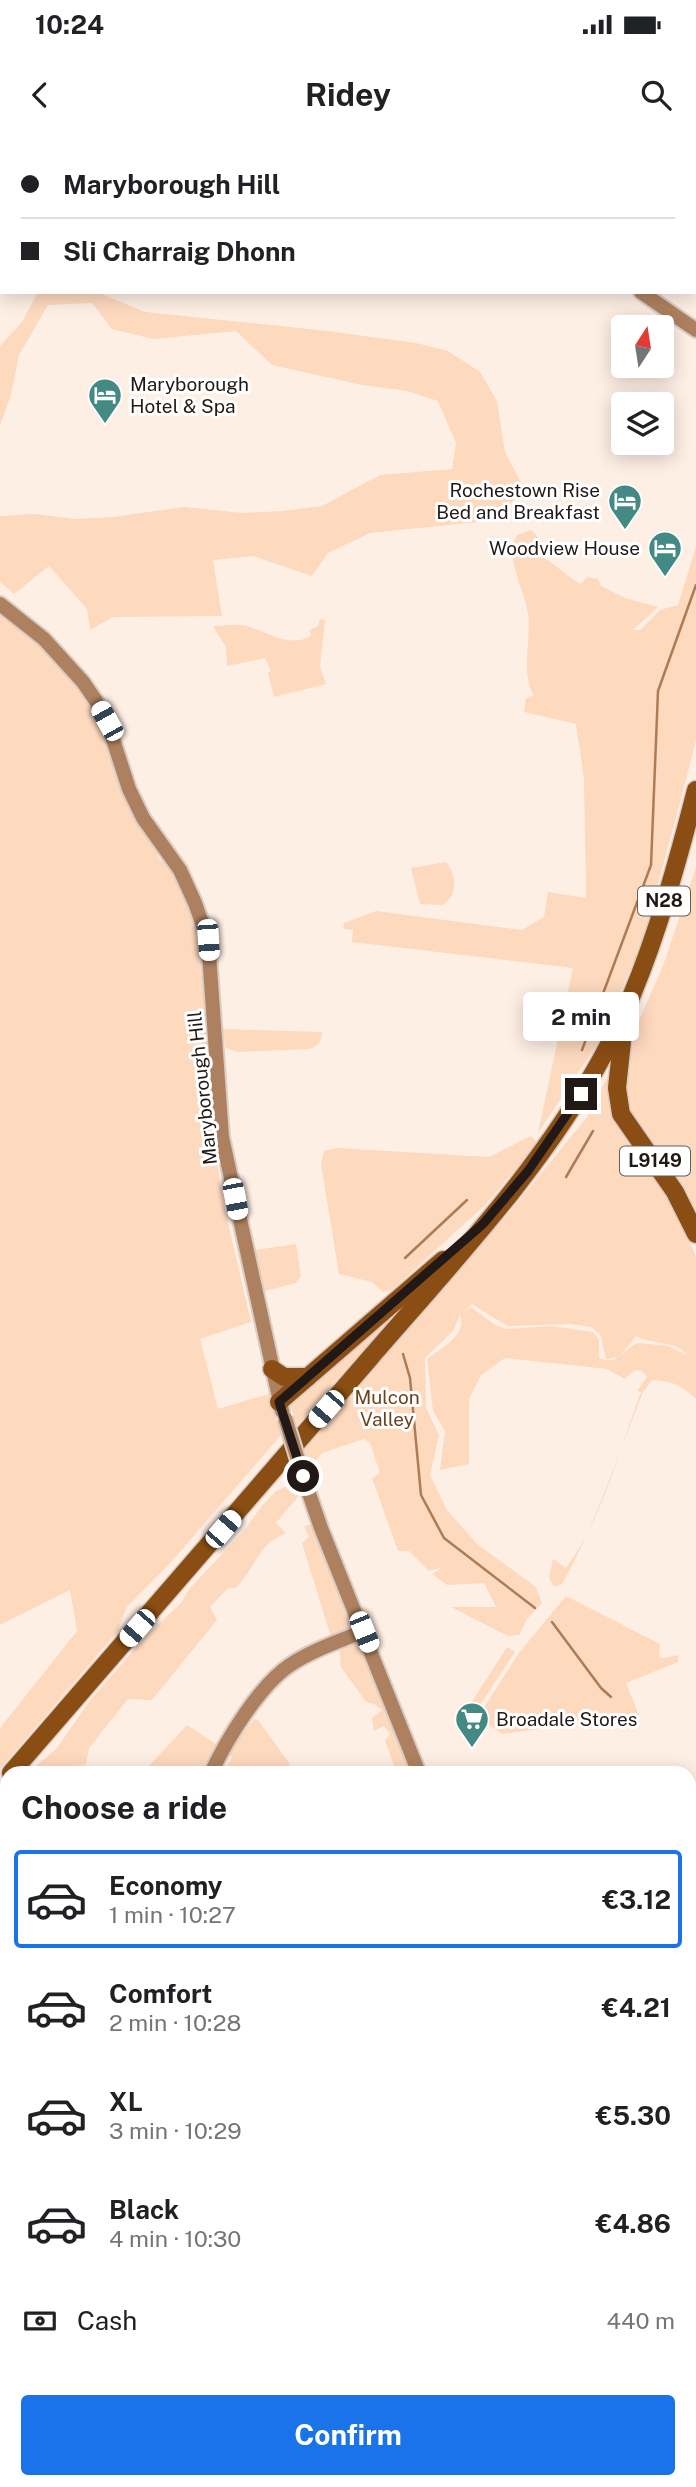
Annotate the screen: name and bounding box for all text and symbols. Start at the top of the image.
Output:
text: 10:24 [35,9,104,40]
icon: back [21,76,59,114]
text: Ridey [305,76,391,113]
icon: search [637,76,675,114]
text: Maryborough Hill [63,169,280,200]
text: Sli Charraig Dhonn [63,236,296,267]
north arrow [611,315,674,378]
map controls [611,315,674,455]
place label: Maryborough Hotel & Spa [130,373,249,417]
hotel icon: Maryborough Hotel & Spa [86,376,124,425]
button: layers [611,392,674,455]
place label: Rochestown Rise Bed and Breakfast [436,479,600,523]
hotel icon: Rochestown Rise Bed and Breakfast [606,482,644,531]
hotel icon: Woodview House [646,529,684,578]
place label: Woodview House [489,537,640,559]
car [88,698,127,744]
road number: N28 [638,886,690,916]
car [197,918,220,962]
callout: 2 min [523,992,639,1042]
text: 2 min [551,1003,611,1030]
street label: Maryborough Hill [183,1010,221,1166]
route end [565,1078,597,1110]
road number: L9149 [620,1146,690,1176]
car [221,1176,250,1222]
car [305,1386,348,1432]
park label: Mulcon Valley [354,1386,420,1430]
route start [287,1460,319,1492]
car [202,1506,245,1552]
car [116,1605,159,1651]
car [347,1609,382,1655]
supermarket icon: Broadale Stores [453,1700,491,1749]
place label: Broadale Stores [496,1708,637,1730]
text: Choose a ride [21,1789,227,1826]
icon: car [25,1868,88,1931]
text: Economy [109,1870,222,1901]
text: €3.12 [602,1884,671,1915]
text: 1 min · 10:27 [109,1901,236,1928]
icon: car [25,1976,88,2039]
text: Comfort [109,1978,212,2009]
text: €4.21 [602,1992,671,2023]
text: 2 min · 10:28 [109,2009,241,2036]
icon: car [25,2084,88,2147]
text: XL [109,2086,143,2117]
text: €5.30 [596,2100,671,2131]
text: 3 min · 10:29 [109,2117,242,2144]
icon: car [25,2192,88,2255]
text: Black [109,2194,179,2225]
text: €4.86 [595,2208,671,2239]
text: 4 min · 10:30 [109,2225,241,2252]
icon: cash [21,2302,59,2340]
text: Cash [77,2305,137,2336]
text: 440 m [607,2307,675,2334]
button: Confirm [21,2395,675,2475]

